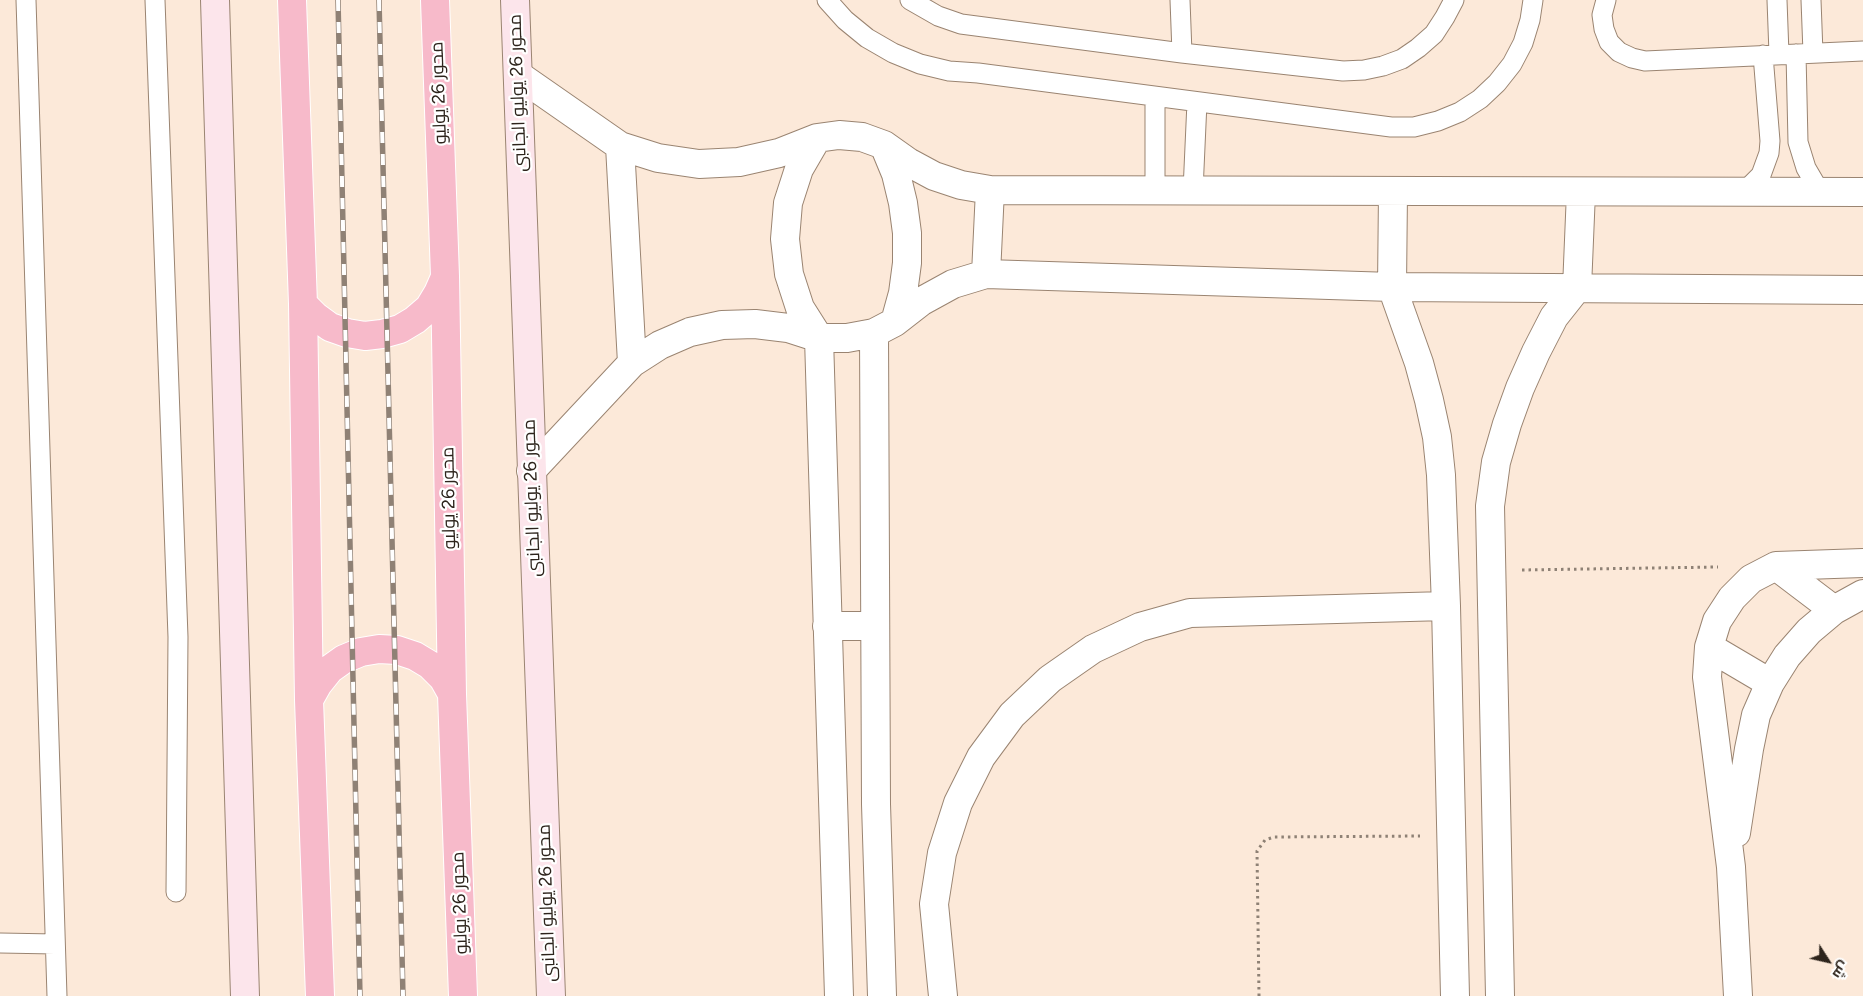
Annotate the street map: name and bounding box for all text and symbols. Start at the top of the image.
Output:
street label: محور 26 يوليو الجانبى [504,14,532,172]
street label: محور 26 يوليو [426,41,452,145]
street label: محور 26 يوليو الجانبى [518,419,546,577]
street label: محور 26 يوليو [437,447,461,549]
street label: محور 26 يوليو الجانبى [533,824,561,982]
street label: محور 26 يوليو [447,851,473,955]
north arrow [1803,936,1853,986]
text: ش [1829,958,1853,982]

